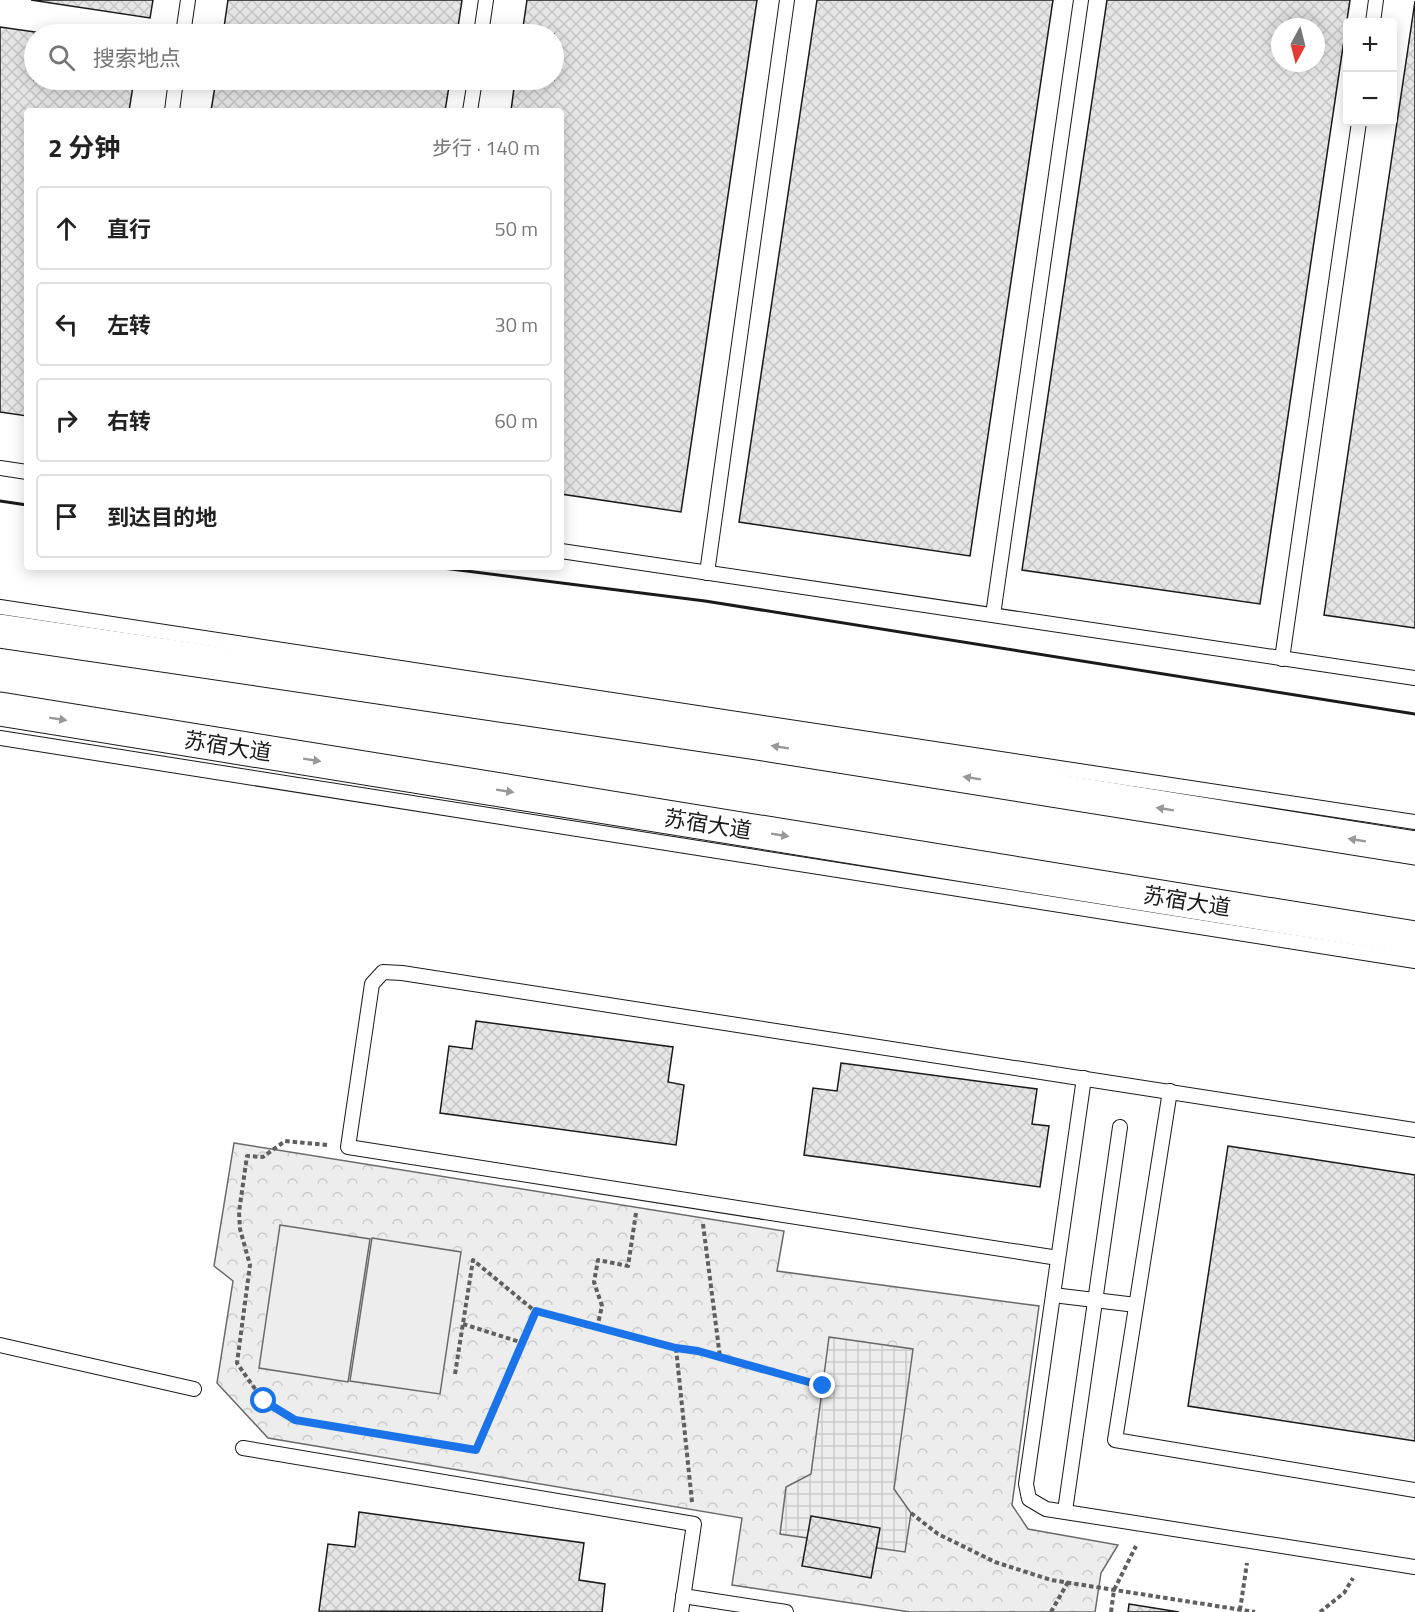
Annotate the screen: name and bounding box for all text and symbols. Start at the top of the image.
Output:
north arrow [1271,18,1325,72]
map controls [1343,18,1397,126]
button: + [1343,18,1397,72]
search box [24,24,564,90]
icon: search [45,41,78,74]
text: 搜索地点 [93,41,181,75]
button: − [1343,72,1397,126]
text: 2 分钟 [48,128,120,167]
text: 步行 · 140 m [432,132,540,163]
icon: ahead [50,212,83,245]
text: 直行 [107,212,151,246]
text: 50 m [494,213,538,244]
icon: left [50,308,83,341]
text: 左转 [107,308,151,342]
text: 30 m [494,309,538,340]
icon: right [50,404,83,437]
text: 右转 [107,404,151,438]
text: 60 m [494,405,538,436]
icon: arrive [50,500,83,533]
text: 到达目的地 [107,500,217,534]
one-way arrow [48,714,67,723]
street label: 苏宿大道 [182,722,274,770]
one-way arrow [770,742,789,751]
one-way arrow [303,755,322,764]
one-way arrow [962,773,981,782]
one-way arrow [496,787,515,796]
street label: 苏宿大道 [662,800,754,848]
one-way arrow [1155,804,1174,813]
one-way arrow [771,831,790,840]
one-way arrow [1348,835,1367,844]
street label: 苏宿大道 [1141,877,1233,925]
route end [809,1372,835,1398]
route start [250,1387,276,1413]

